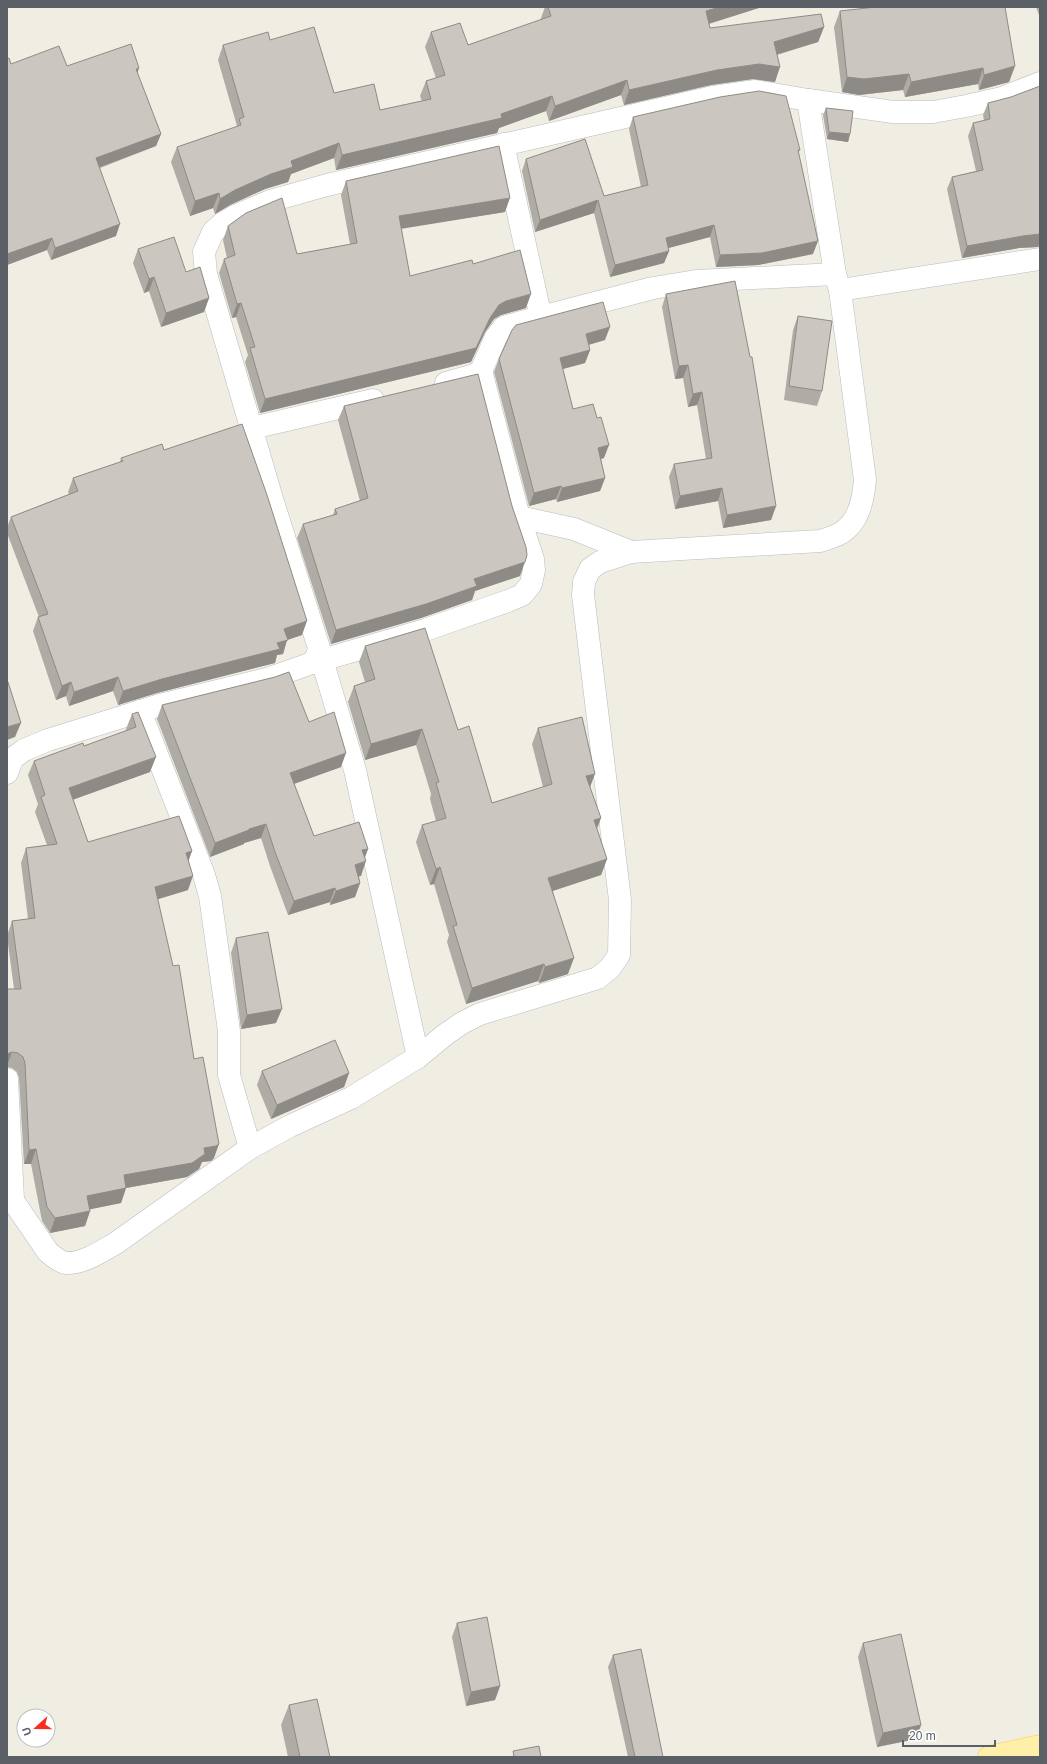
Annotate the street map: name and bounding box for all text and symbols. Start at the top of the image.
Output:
north arrow [16,1708,56,1748]
scale bar [903,1722,995,1748]
text: U [20,1726,34,1737]
text: 20 m [909,1729,936,1743]

